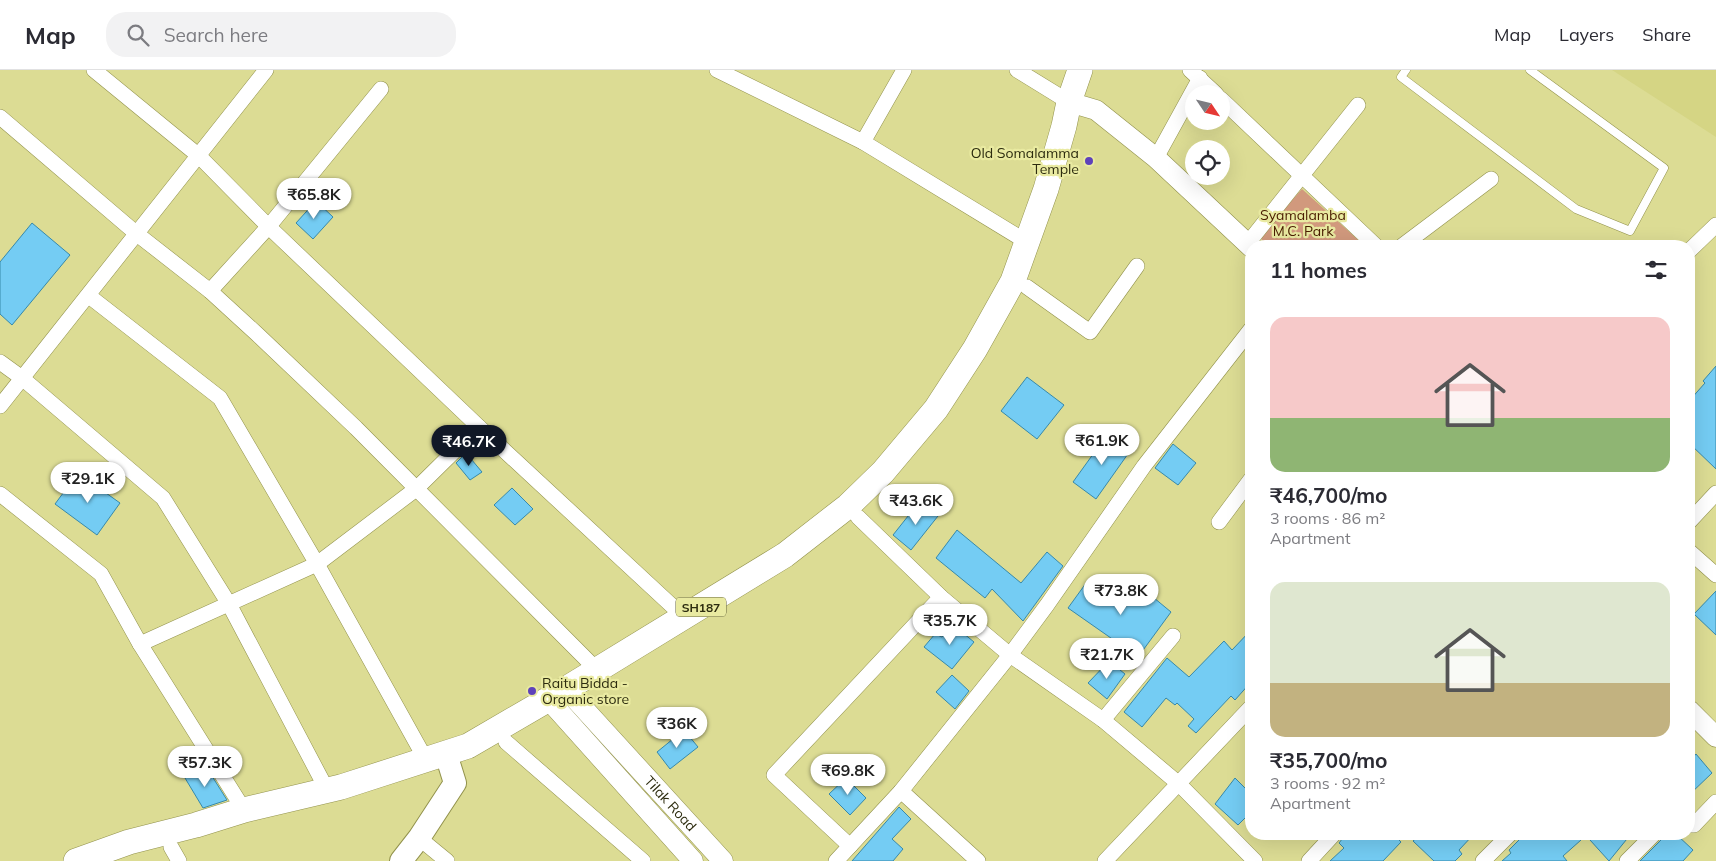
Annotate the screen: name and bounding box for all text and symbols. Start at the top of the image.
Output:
search box [106,12,456,57]
text: Map [25,20,76,50]
icon: search [124,21,152,49]
text: Search here [164,23,268,47]
text: Map [1494,23,1531,46]
text: Layers [1559,23,1614,46]
text: Share [1642,23,1691,46]
north arrow [1185,85,1230,130]
map controls [1185,85,1230,185]
button: locate [1185,140,1230,185]
place label: Old Somalamma Temple [971,144,1079,178]
marker: Old Somalamma Temple [1083,155,1095,167]
pin: ₹65.8K [273,178,355,220]
text: ₹65.8K [287,184,341,204]
park label: Syamalamba M.C. Park [1260,206,1346,240]
icon: filters [1642,256,1670,284]
text: 11 homes [1270,257,1367,283]
icon: home [1425,350,1515,440]
pin: ₹46.7K [428,424,510,467]
pin: ₹61.9K [1061,424,1143,466]
text: ₹61.9K [1075,430,1129,450]
text: ₹46.7K [442,431,496,451]
pin: ₹29.1K [47,462,129,504]
text: ₹29.1K [61,468,115,488]
text: ₹46,700/mo [1270,482,1388,508]
pin: ₹43.6K [875,484,957,526]
text: ₹43.6K [889,490,943,510]
text: 3 rooms · 86 m² [1270,508,1385,528]
text: Apartment [1270,528,1351,548]
pin: ₹73.8K [1080,574,1162,616]
text: ₹73.8K [1094,580,1148,600]
road number: SH187 [676,598,726,616]
pin: ₹35.7K [909,604,991,646]
text: ₹35.7K [923,610,977,630]
icon: home [1425,615,1515,705]
pin: ₹21.7K [1066,638,1148,680]
text: ₹21.7K [1080,644,1134,664]
place label: Raitu Bidda - Organic store [542,674,629,708]
marker: Raitu Bidda - Organic store [526,685,538,697]
pin: ₹36K [647,706,707,749]
text: ₹36K [657,713,697,733]
pin: ₹57.3K [164,746,246,788]
text: ₹35,700/mo [1270,747,1388,773]
text: ₹57.3K [178,752,232,772]
pin: ₹69.8K [807,754,889,796]
text: ₹69.8K [821,760,875,780]
street label: Tilak Road [641,772,700,835]
text: 3 rooms · 92 m² [1270,773,1385,793]
text: Apartment [1270,793,1351,813]

